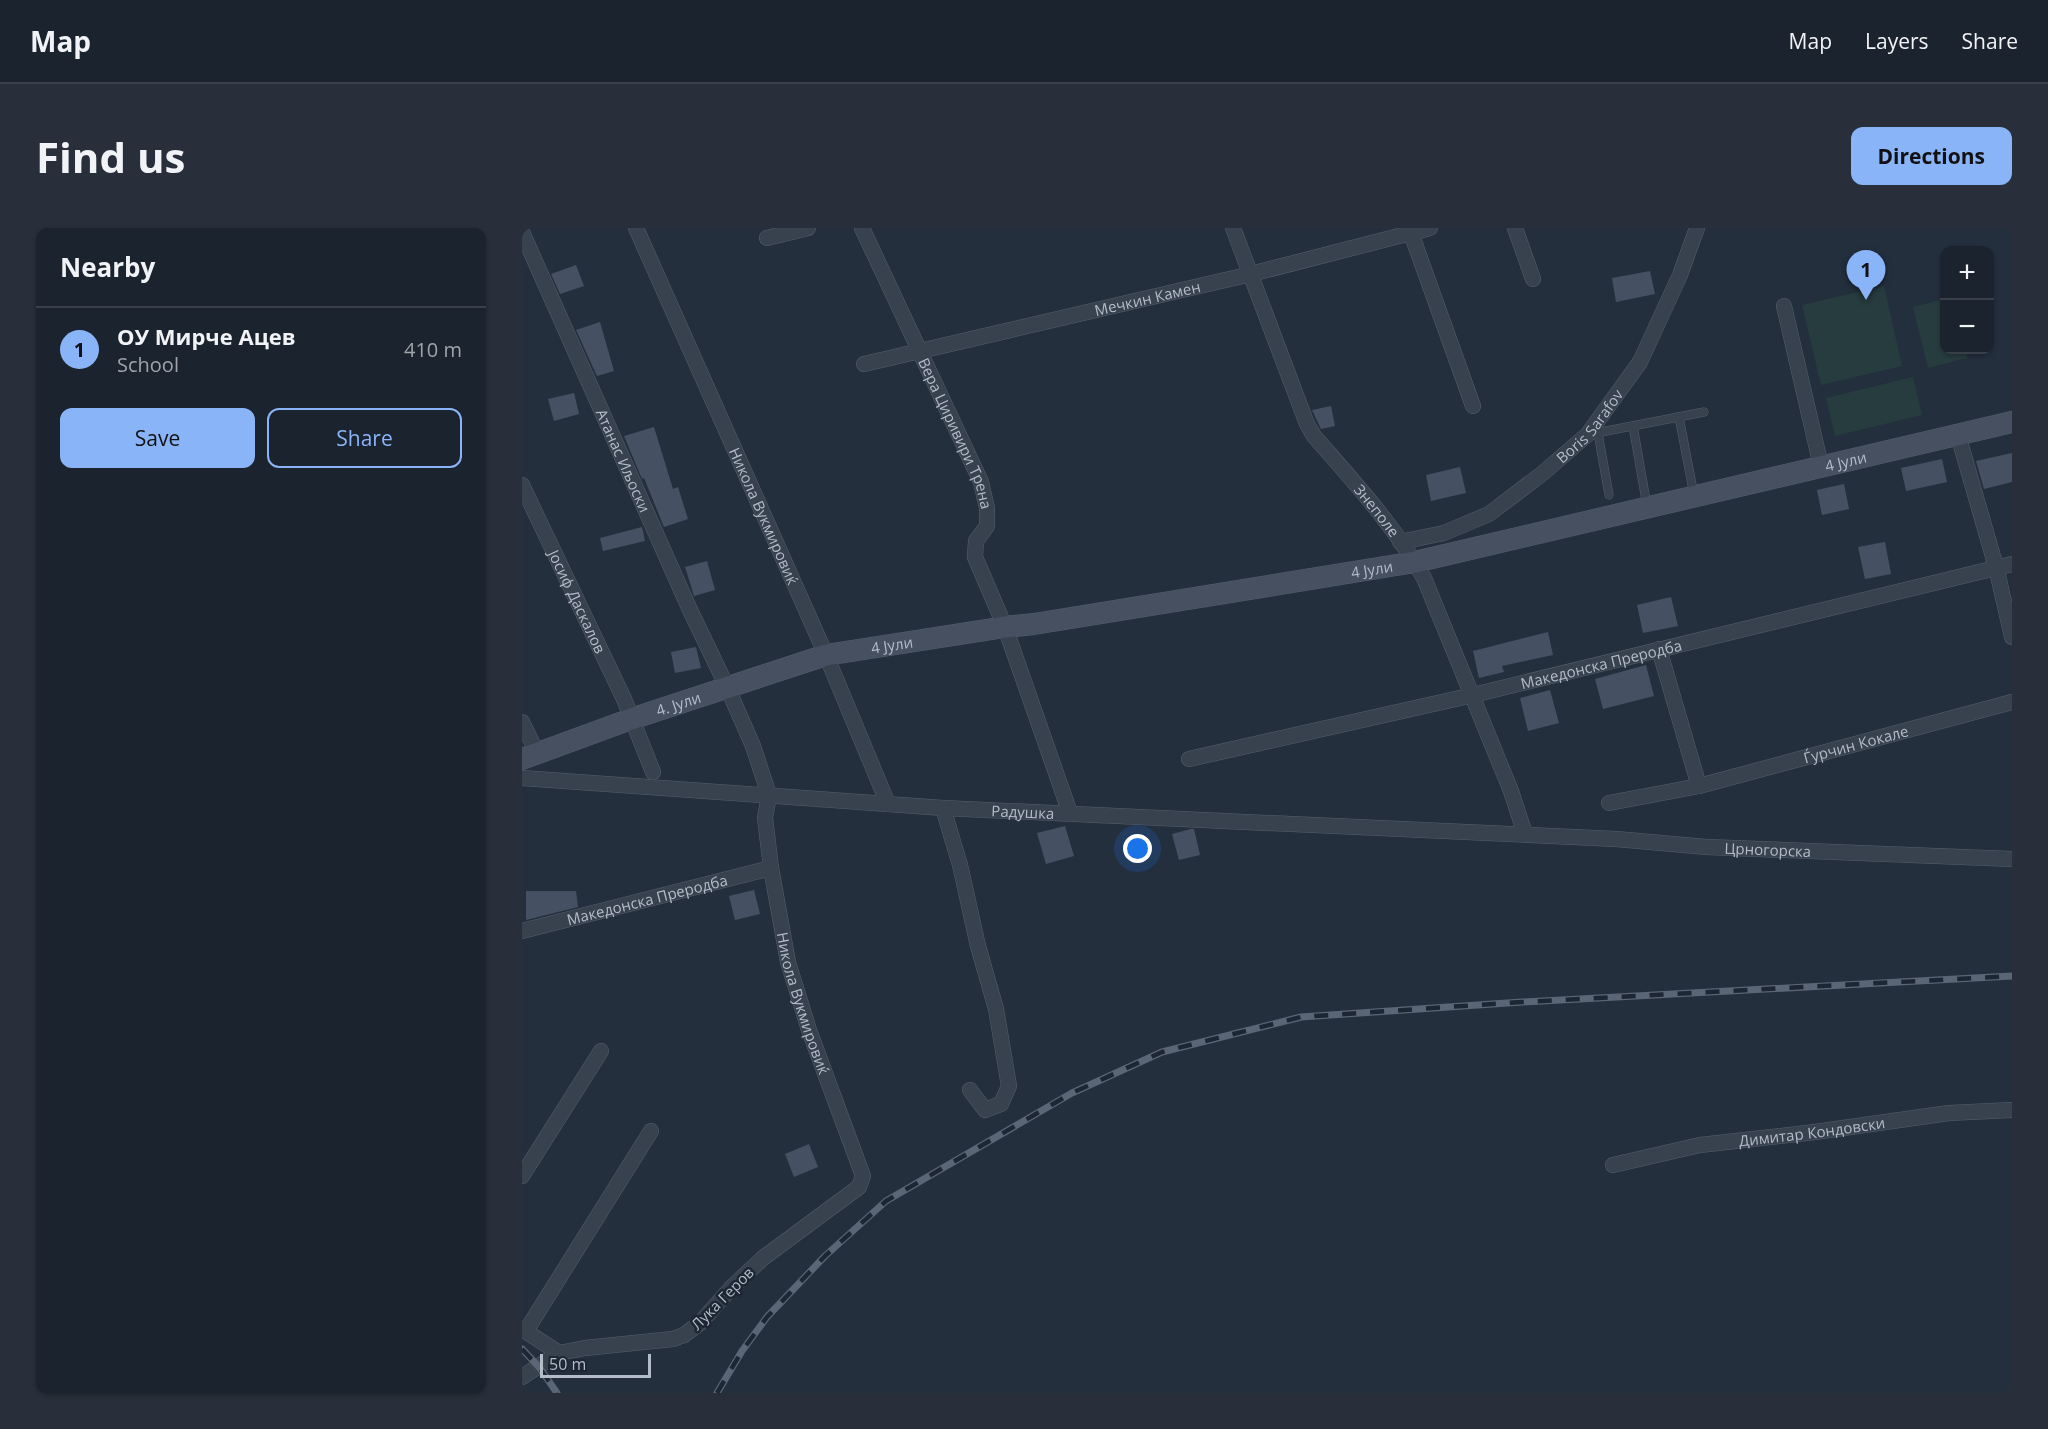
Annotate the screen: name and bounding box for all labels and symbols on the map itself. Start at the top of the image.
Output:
pin: 1 [1846,250,1886,300]
street label: Мечкин Камен [1092,276,1202,320]
street label: Вера Циривири Трена [914,354,997,511]
street label: Boris Sarafov [1552,385,1627,467]
street label: Aтанас Иљоски [592,406,655,515]
street label: Никола Вукмировиќ [725,444,803,588]
street label: 4 Јули [1823,446,1868,476]
street label: Знеполе [1350,480,1404,541]
street label: Јосиф Даскалов [543,545,611,657]
street label: 4 Јули [1349,556,1394,582]
street label: 4 Јули [869,632,914,658]
street label: Македонска Преродба [1519,635,1684,693]
street label: 4. Јули [653,687,703,720]
street label: Ѓурчин Кокале [1801,720,1911,768]
street label: Радушка [991,800,1055,823]
your location [1123,834,1152,863]
street label: Црногорска [1724,838,1812,861]
street label: Македонска Преродба [565,869,730,929]
street label: Никола Вукмировиќ [773,930,835,1077]
street label: Димитар Кондовски [1738,1112,1886,1151]
street label: Лука Геров [686,1262,758,1334]
scale bar [540,1351,651,1378]

